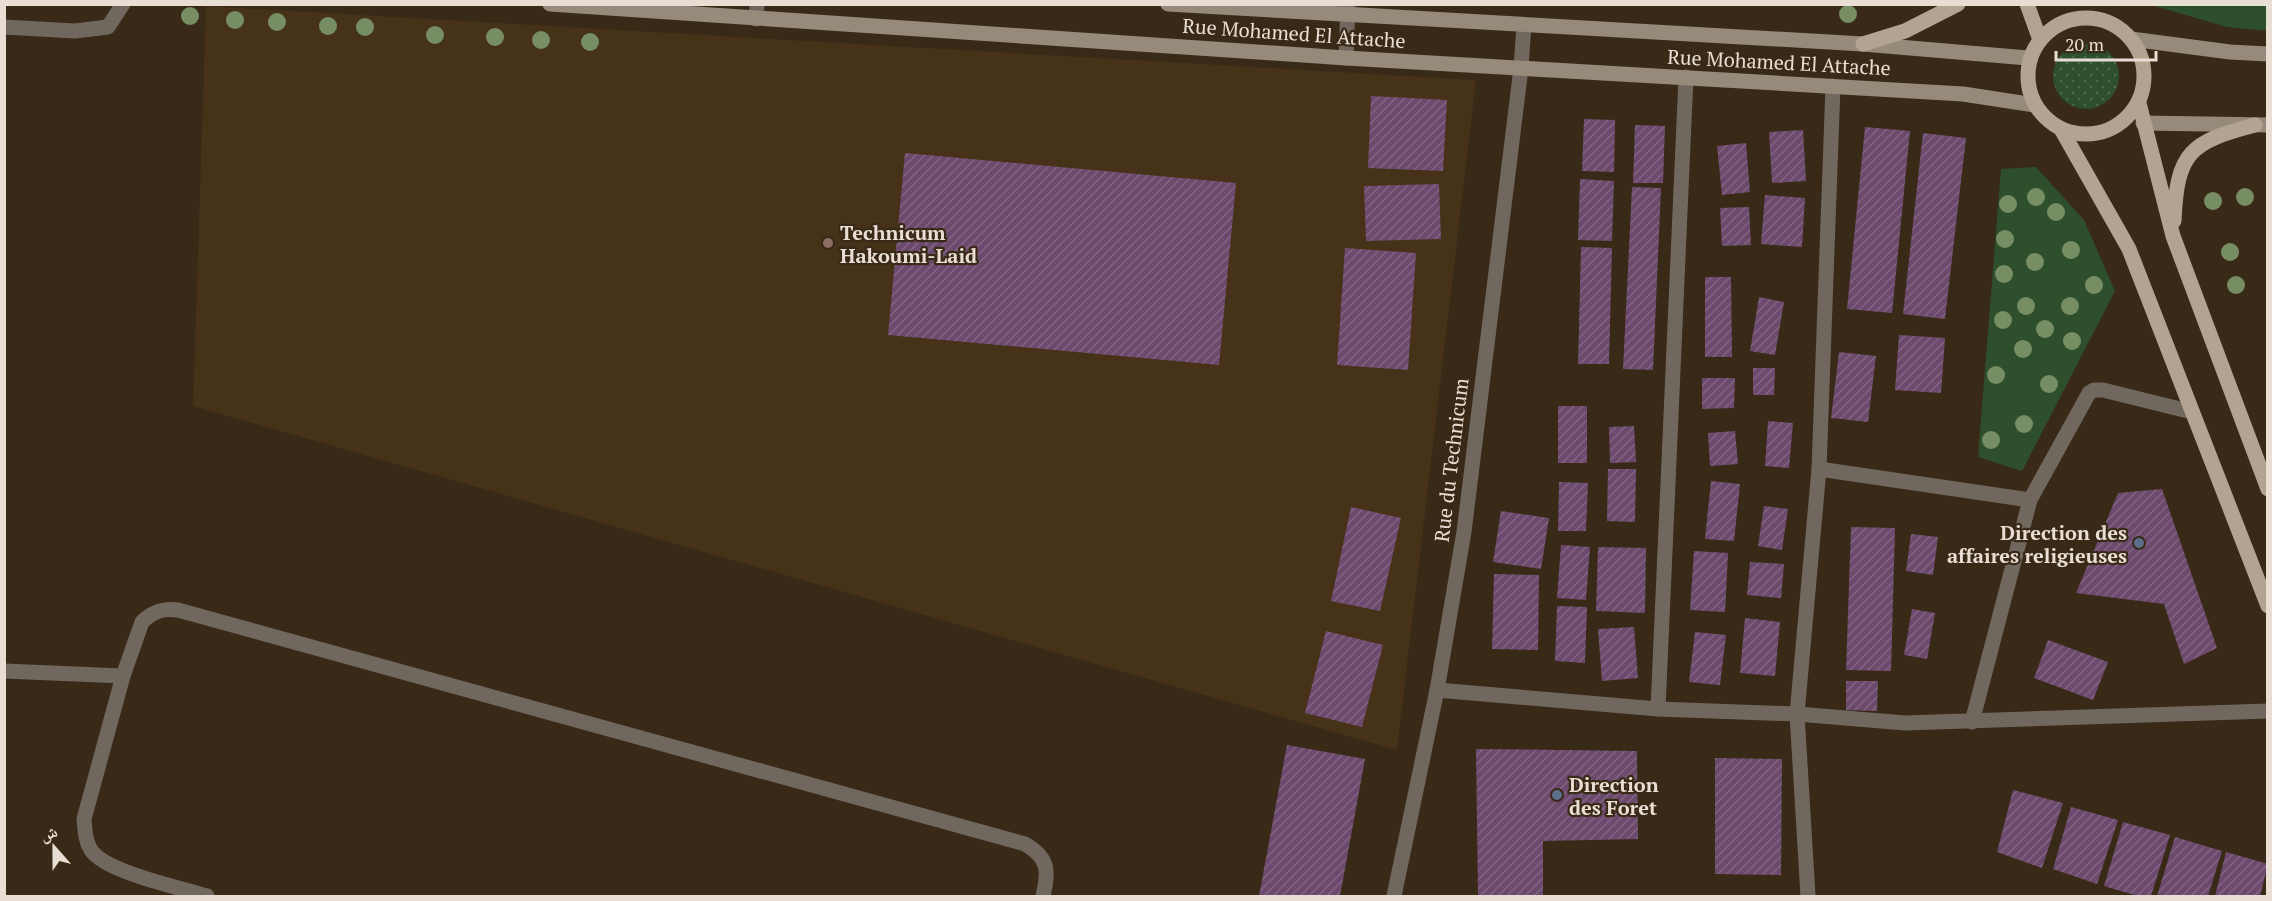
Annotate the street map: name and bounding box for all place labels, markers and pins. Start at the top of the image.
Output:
place label: Technicum Hakoumi-Laid [840,219,977,269]
marker: Technicum Hakoumi-Laid [821,236,835,250]
place label: Direction des affaires religieuses [1947,519,2127,569]
marker: Direction des affaires religieuses [2132,536,2146,550]
place label: Direction des Foret [1569,771,1659,821]
marker: Direction des Foret [1550,788,1564,802]

